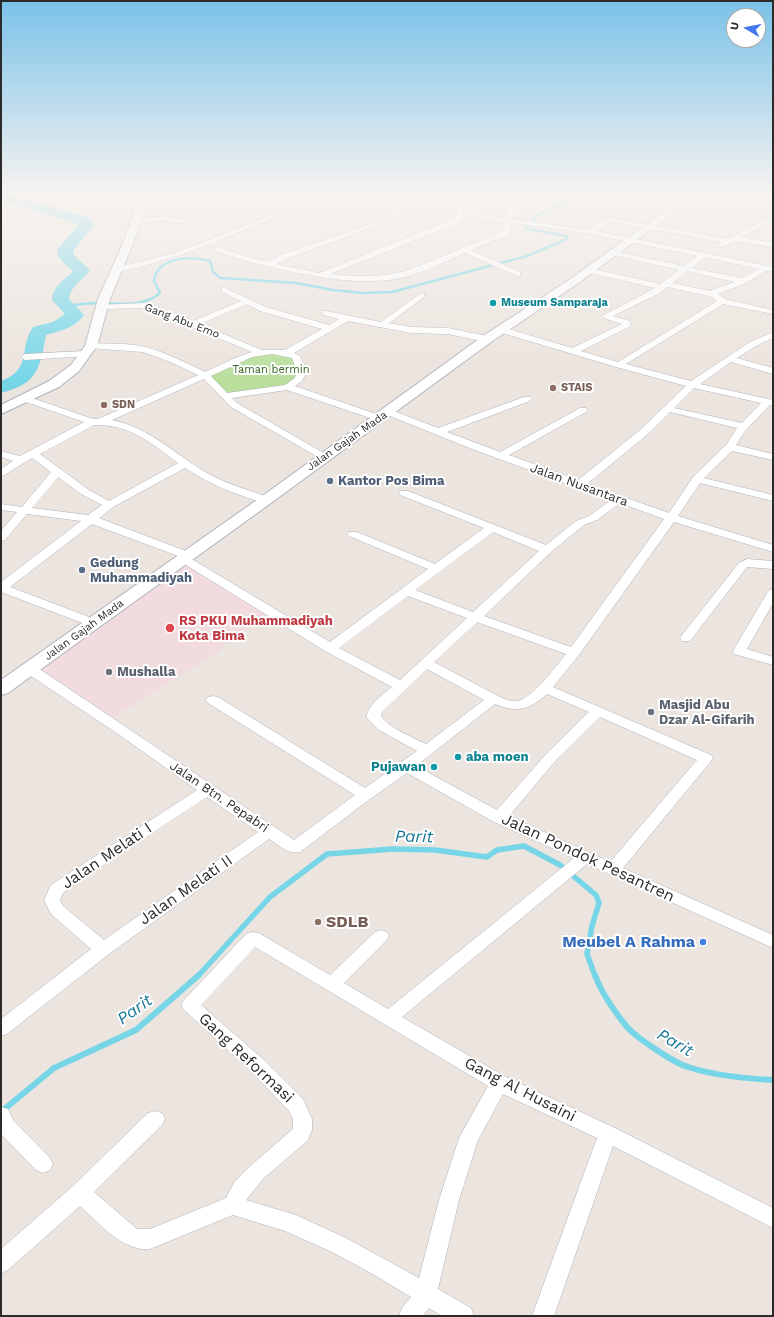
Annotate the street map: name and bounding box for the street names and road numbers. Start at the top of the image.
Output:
street label: Gang Abu Emo [143,301,221,341]
street label: Jalan Gajah Mada [304,408,390,474]
street label: Jalan Nusantara [528,460,630,510]
street label: Jalan Gajah Mada [42,597,126,663]
street label: Jalan Btn. Pepabri [167,758,271,836]
street label: Jalan Pondok Pesantren [498,809,678,907]
street label: Jalan Melati I [58,819,156,893]
street label: Jalan Melati II [136,851,236,929]
street label: Gang Reformasi [194,1009,298,1107]
street label: Gang Al Husaini [461,1054,579,1126]

